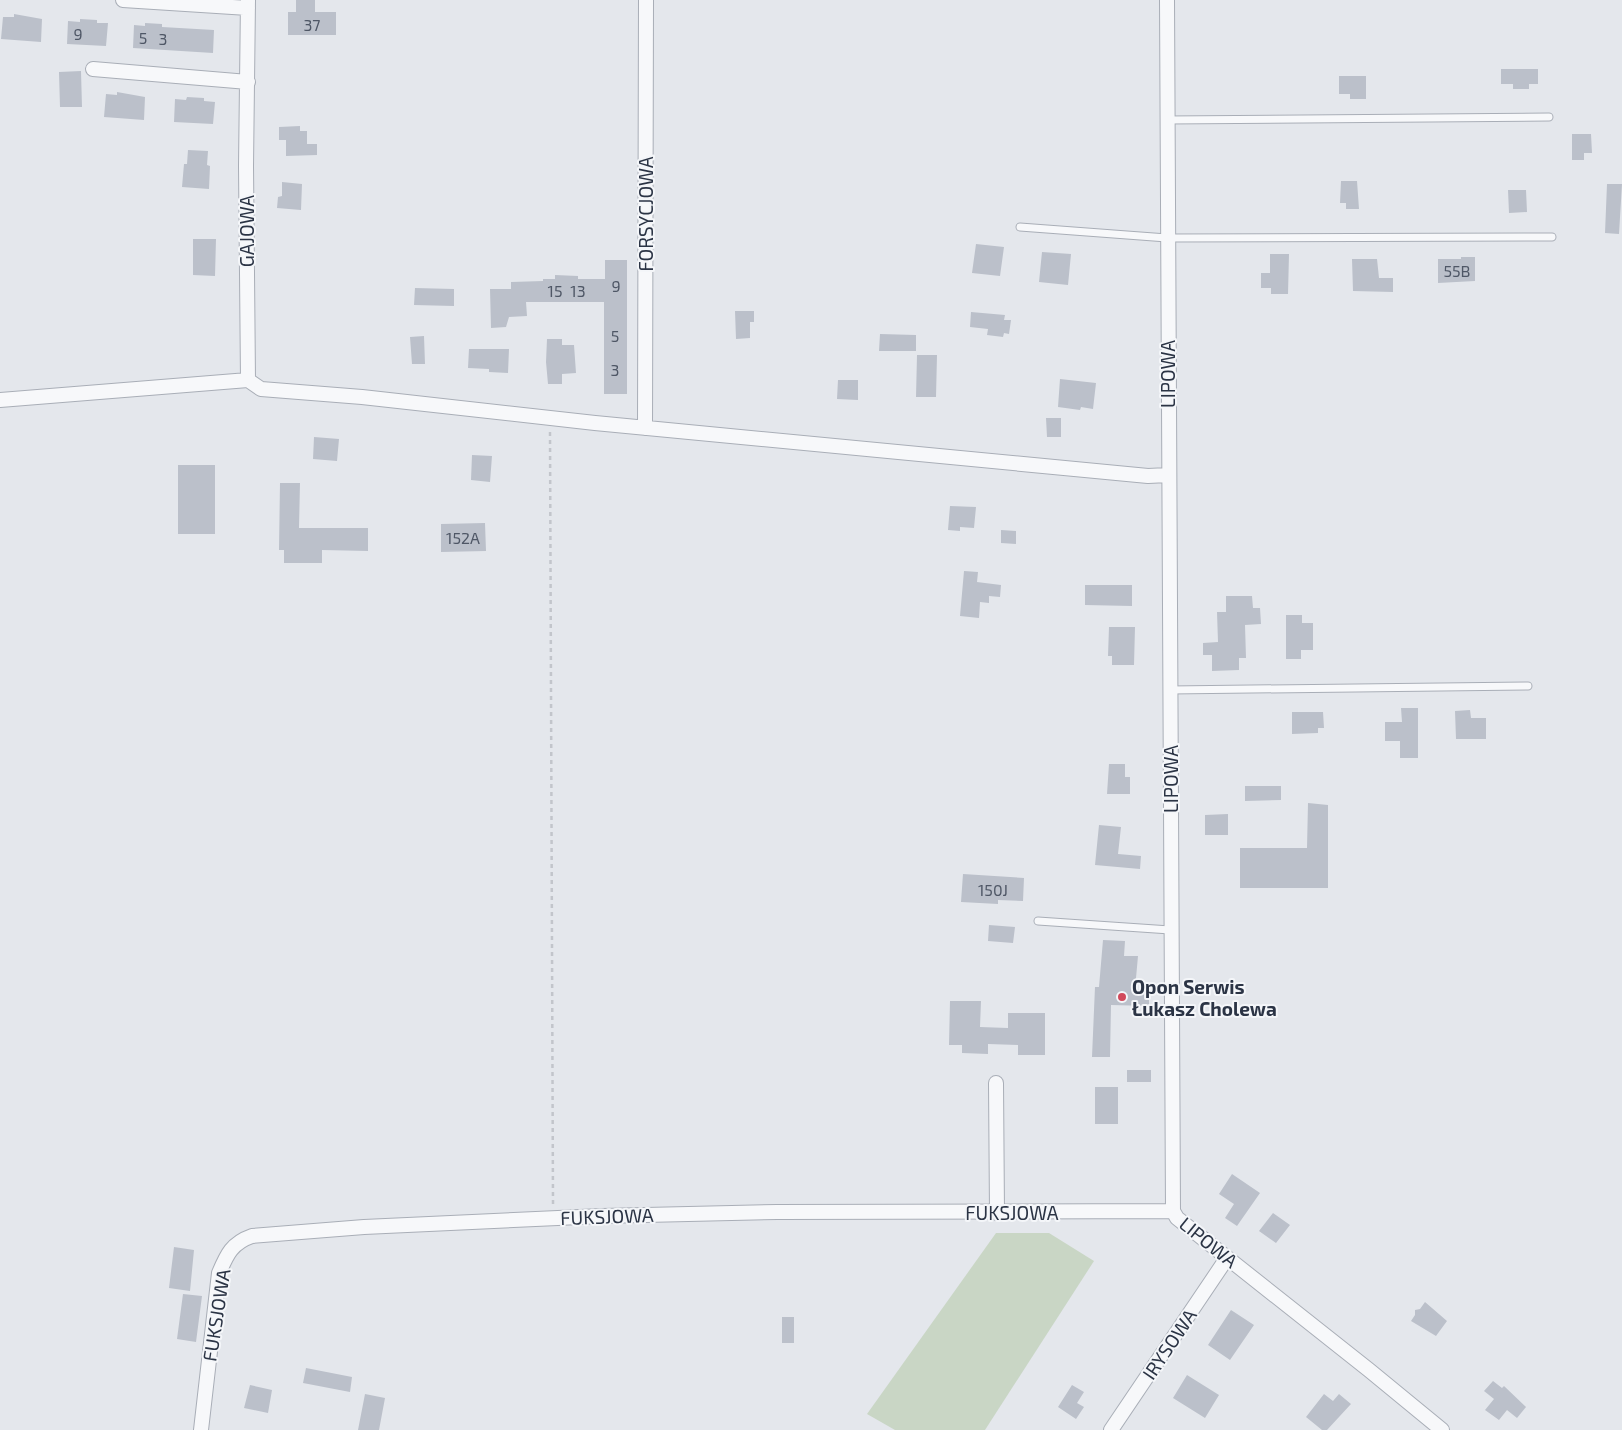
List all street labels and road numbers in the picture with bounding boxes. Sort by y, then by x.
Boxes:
street label: FORSYCJOWA [634,156,657,272]
street label: GAJOWA [235,195,258,267]
street label: LIPOWA [1156,340,1179,408]
street label: LIPOWA [1159,745,1182,813]
street label: FUKSJOWA [965,1201,1059,1224]
street label: FUKSJOWA [560,1203,654,1229]
street label: LIPOWA [1175,1212,1243,1272]
street label: FUKSJOWA [197,1267,235,1363]
street label: IRYSOWA [1137,1304,1201,1384]

